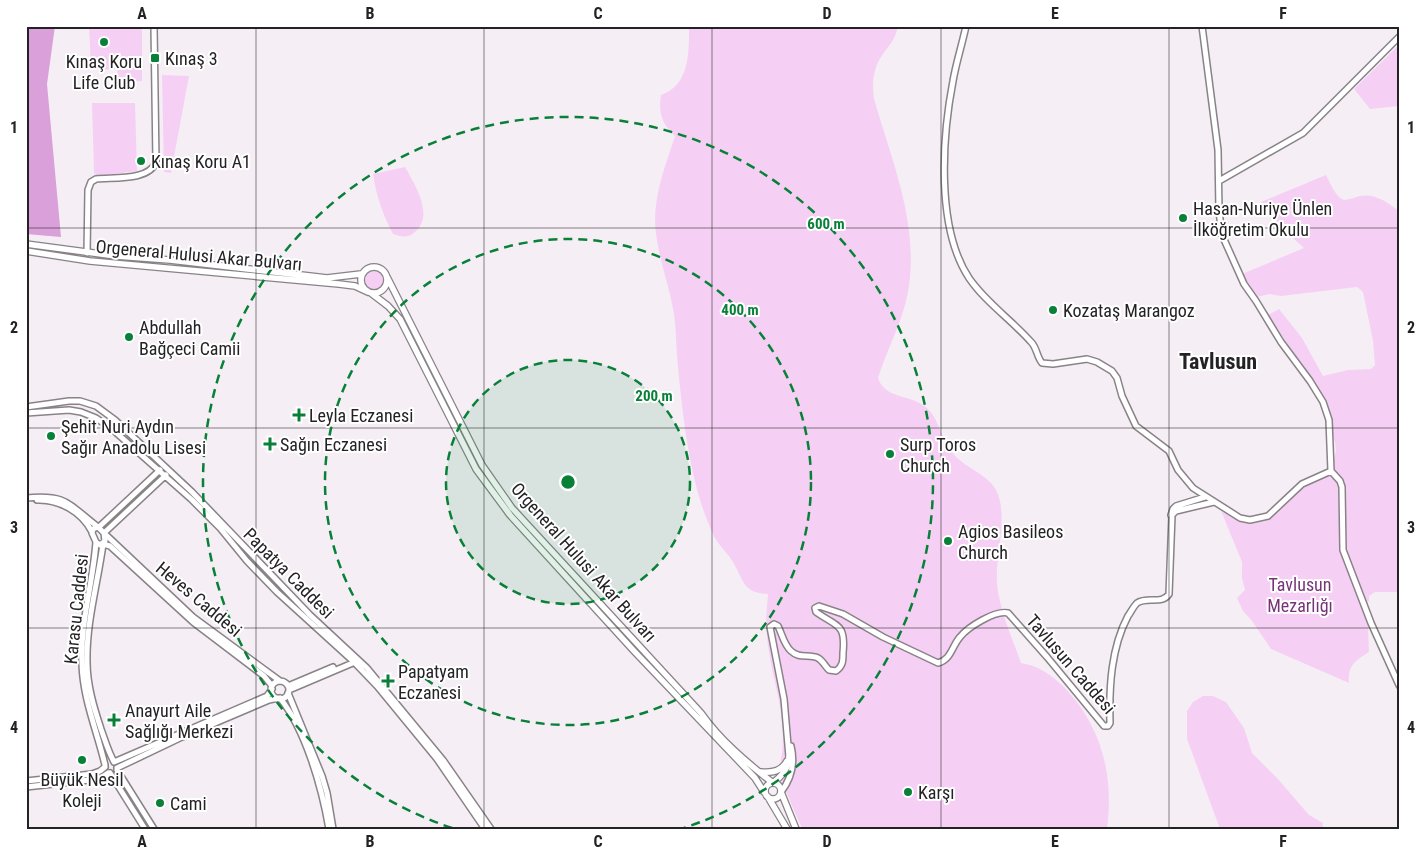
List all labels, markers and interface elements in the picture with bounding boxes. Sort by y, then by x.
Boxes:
text: A [137,4,147,23]
text: B [366,4,375,23]
text: C [593,4,603,23]
text: D [822,4,832,23]
text: E [1051,4,1059,23]
text: F [1279,4,1287,23]
marker: Kınaş Koru Life Club [98,36,110,48]
place label: Kınaş 3 [165,48,218,69]
place label: Kınaş Koru Life Club [66,51,142,93]
marker: Kınaş 3 [149,52,161,64]
text: 1 [10,118,18,137]
text: 1 [1407,118,1415,137]
place label: Kınaş Koru A1 [151,151,251,172]
marker: Kınaş Koru A1 [135,155,147,167]
place label: Hasan-Nuriye Ünlen İlköğretim Okulu [1193,198,1332,240]
marker: Hasan-Nuriye Ünlen İlköğretim Okulu [1177,212,1189,224]
text: 600 m [807,215,845,233]
street label: Orgeneral Hulusi Akar Bulvarı [95,236,303,274]
place label: Kozataş Marangoz [1063,300,1195,321]
text: 400 m [721,301,759,319]
marker: Kozataş Marangoz [1047,304,1059,316]
place label: Abdullah Bağçeci Camii [139,317,240,359]
text: 2 [10,318,18,337]
text: 2 [1407,318,1415,337]
marker: Abdullah Bağçeci Camii [123,331,135,343]
district label: Tavlusun [1179,349,1257,374]
text: 200 m [635,387,673,405]
place label: Leyla Eczanesi [309,405,413,426]
marker: Leyla Eczanesi [293,409,305,421]
place label: Şehit Nuri Aydın Sağır Anadolu Lisesi [61,416,206,458]
marker: Şehit Nuri Aydın Sağır Anadolu Lisesi [45,430,57,442]
place label: Sağın Eczanesi [280,434,387,455]
place label: Surp Toros Church [900,434,976,476]
marker: Sağın Eczanesi [264,438,276,450]
marker: Surp Toros Church [884,448,896,460]
centre of rings [559,473,577,491]
street label: Orgeneral Hulusi Akar Bulvarı [507,478,661,646]
text: 3 [10,518,18,537]
text: 3 [1407,518,1415,537]
place label: Agios Basileos Church [958,521,1063,563]
street label: Papatya Caddesi [240,524,338,622]
marker: Agios Basileos Church [942,535,954,547]
street label: Karasu Caddesi [60,553,92,665]
street label: Heves Caddesi [152,557,246,641]
park label: Tavlusun Mezarlığı [1267,574,1333,616]
street label: Tavlusun Caddesi [1022,610,1120,718]
place label: Papatyam Eczanesi [398,661,469,703]
marker: Papatyam Eczanesi [382,675,394,687]
place label: Anayurt Aile Sağlığı Merkezi [125,700,233,742]
marker: Anayurt Aile Sağlığı Merkezi [107,713,121,727]
text: 4 [10,718,18,737]
text: 4 [1407,718,1415,737]
marker: Büyük Nesil Koleji [76,754,88,766]
place label: Büyük Nesil Koleji [40,769,124,811]
place label: Karşı [918,782,954,803]
marker: Karşı [902,786,914,798]
place label: Cami [170,793,207,814]
marker: Cami [154,797,166,809]
text: A [137,832,147,851]
text: B [366,832,375,851]
text: C [593,832,603,851]
text: D [822,832,832,851]
text: E [1051,832,1059,851]
text: F [1279,832,1287,851]

